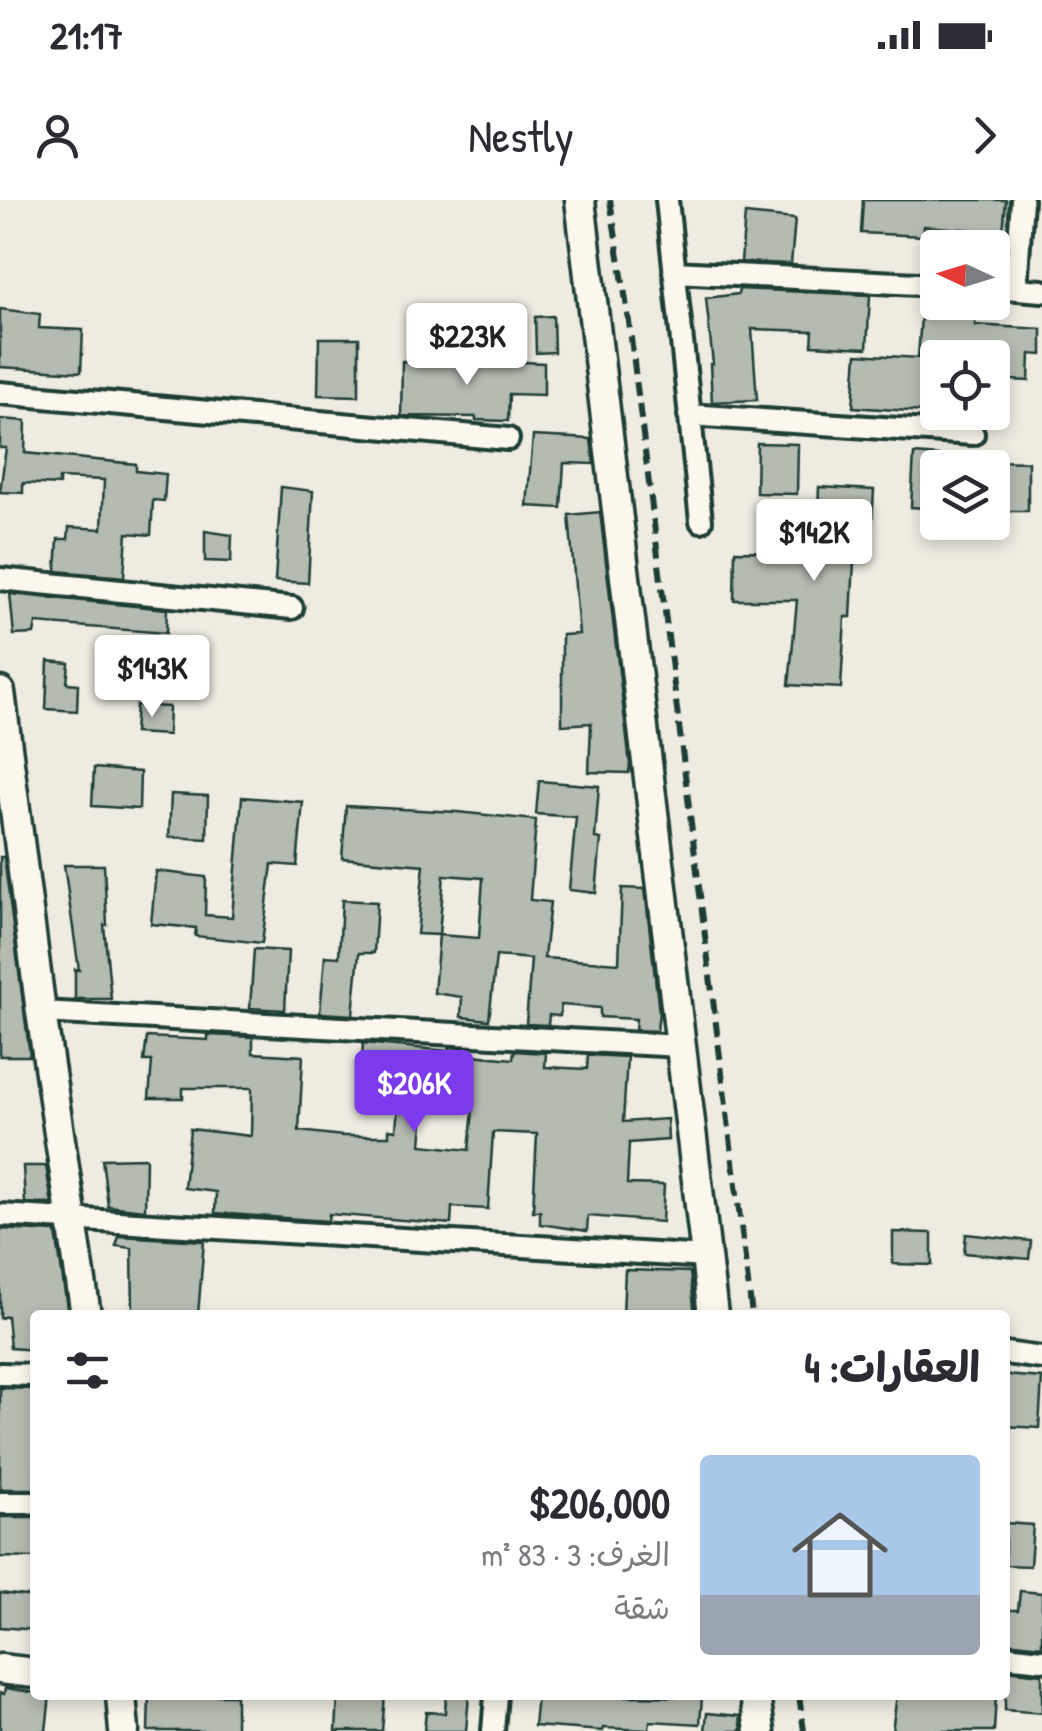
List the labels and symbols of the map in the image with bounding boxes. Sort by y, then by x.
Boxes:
north arrow [920,230,1010,320]
pin: $223K [397,303,537,388]
pin: $142K [744,499,884,584]
pin: $143K [82,635,222,720]
pin: $206K [344,1050,484,1135]

